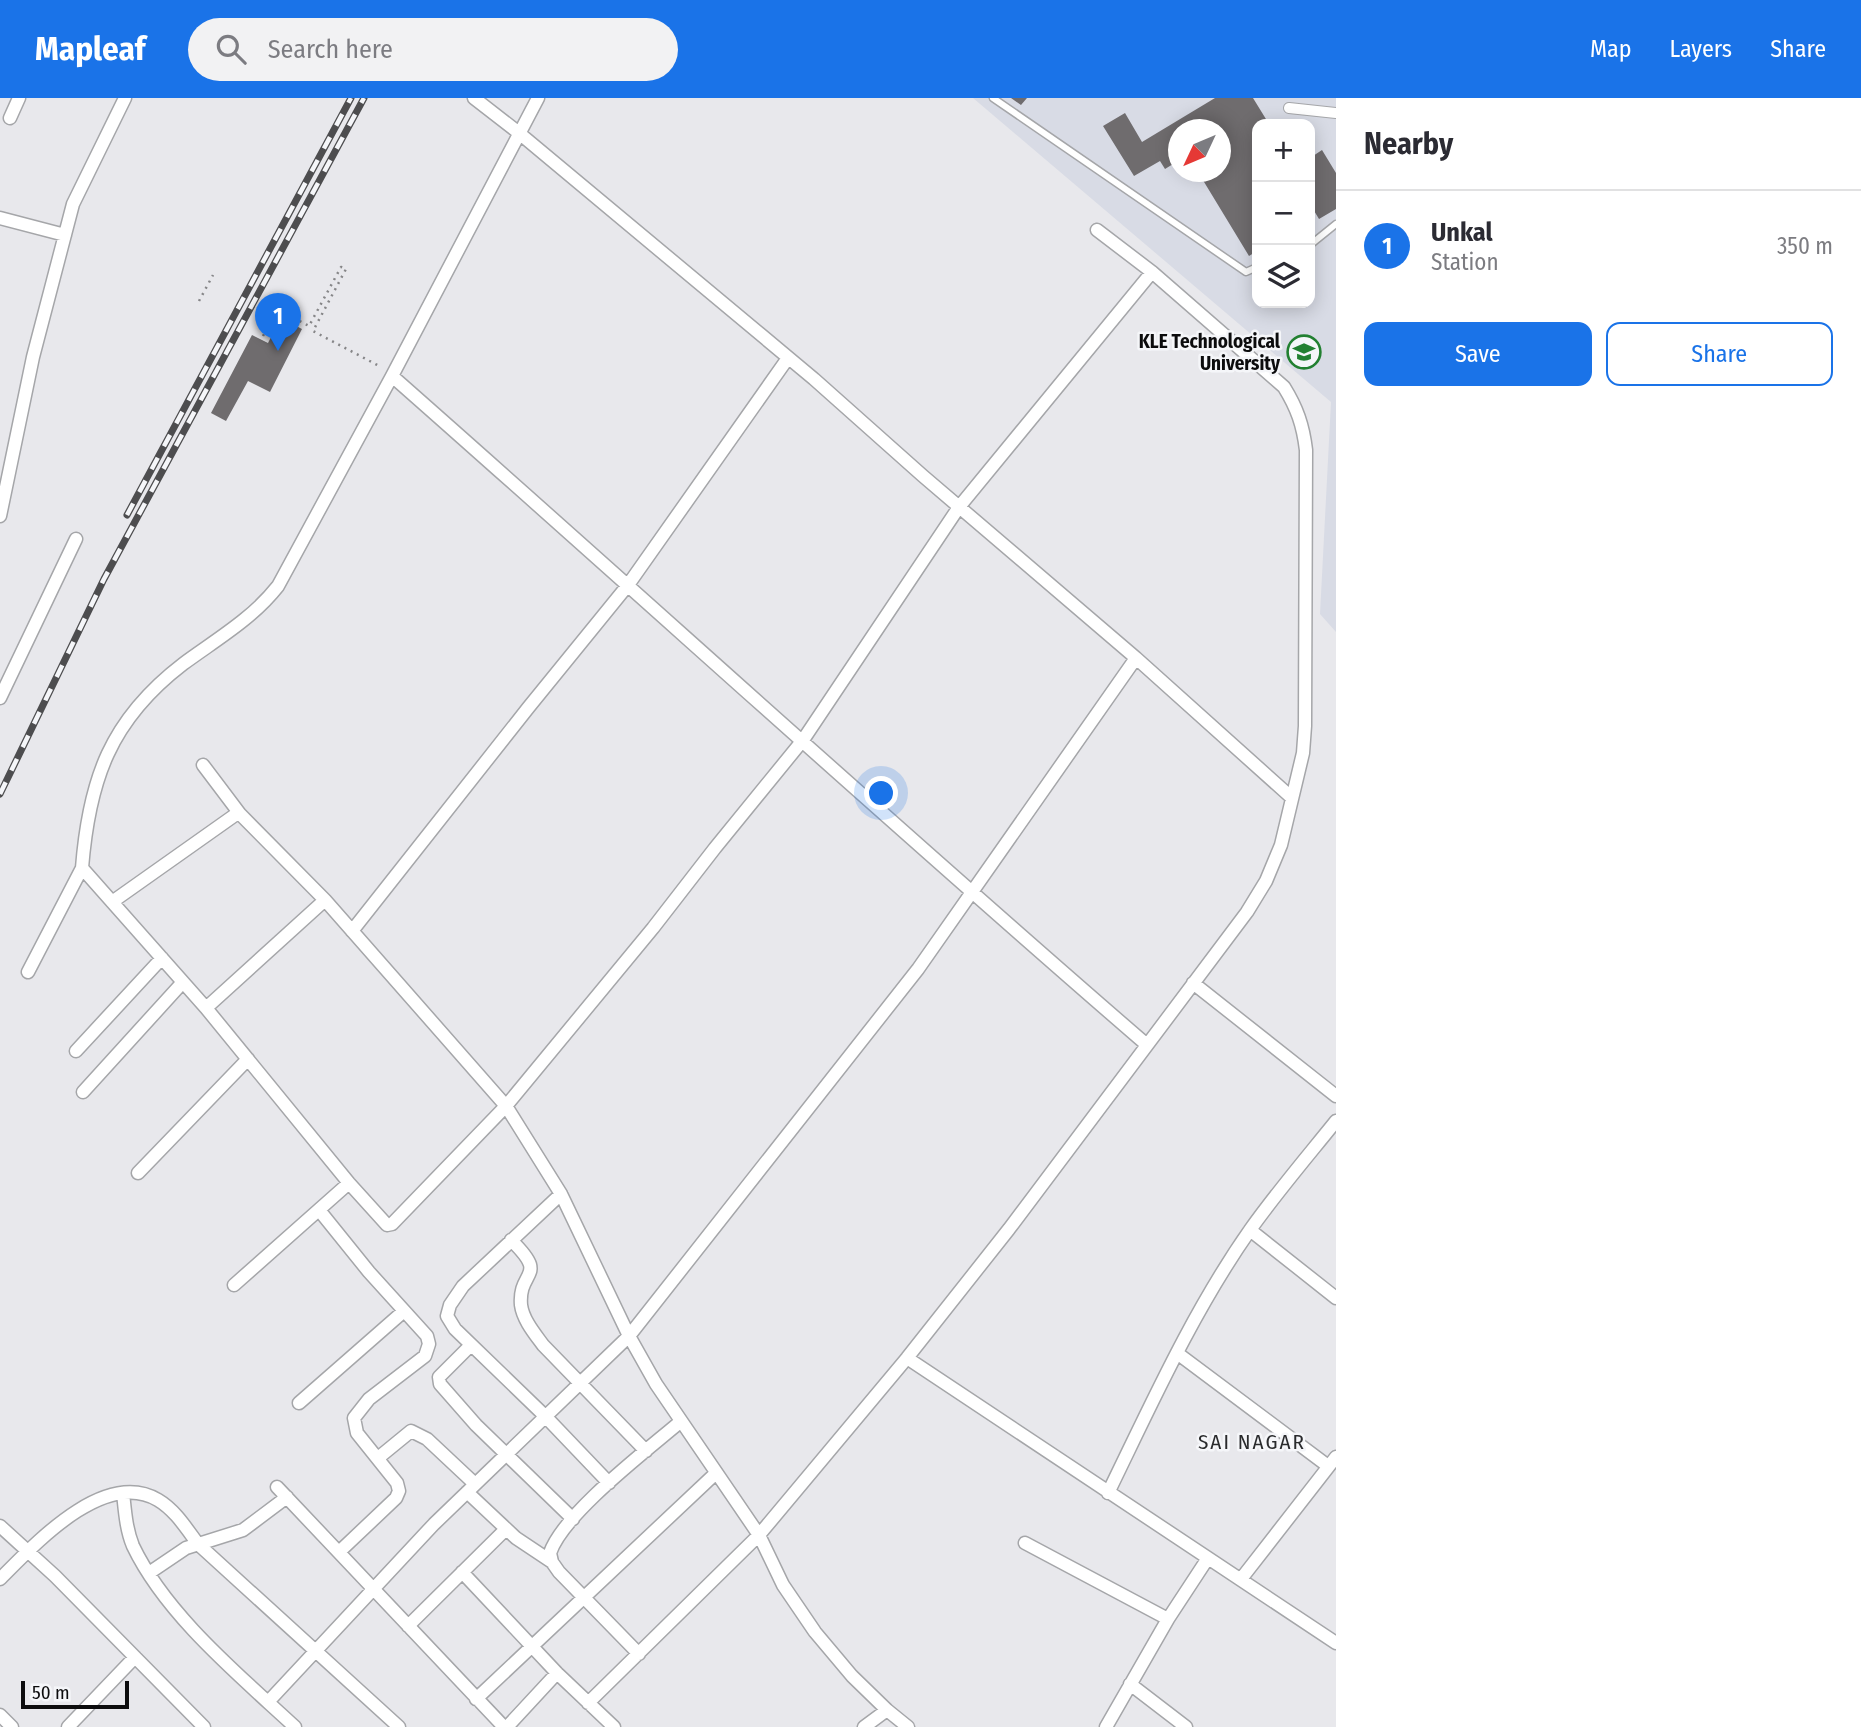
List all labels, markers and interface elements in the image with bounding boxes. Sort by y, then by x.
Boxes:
search box [188,18,678,81]
text: Mapleaf [35,29,146,69]
icon: search [212,30,250,68]
text: Search here [268,34,393,65]
text: Map [1590,35,1632,63]
text: Layers [1670,35,1732,63]
text: Share [1770,35,1826,63]
north arrow [1168,119,1231,182]
map controls [1252,119,1315,308]
button: + [1252,119,1315,182]
text: Nearby [1364,126,1453,162]
button: − [1252,182,1315,245]
text: Unkal [1431,217,1493,248]
text: 1 [1382,232,1392,260]
text: 350 m [1777,232,1833,260]
button: layers [1252,245,1315,308]
text: Station [1431,248,1499,276]
pin: 1 [255,293,301,351]
button: Save [1364,322,1592,386]
button: Share [1606,322,1833,386]
place label: KLE Technological University [1139,330,1281,375]
school or university icon: KLE Technological University [1285,333,1323,371]
your location [864,776,898,810]
district label: SAI NAGAR [1198,1429,1306,1455]
scale bar [21,1678,130,1710]
text: 50 m [32,1681,70,1704]

